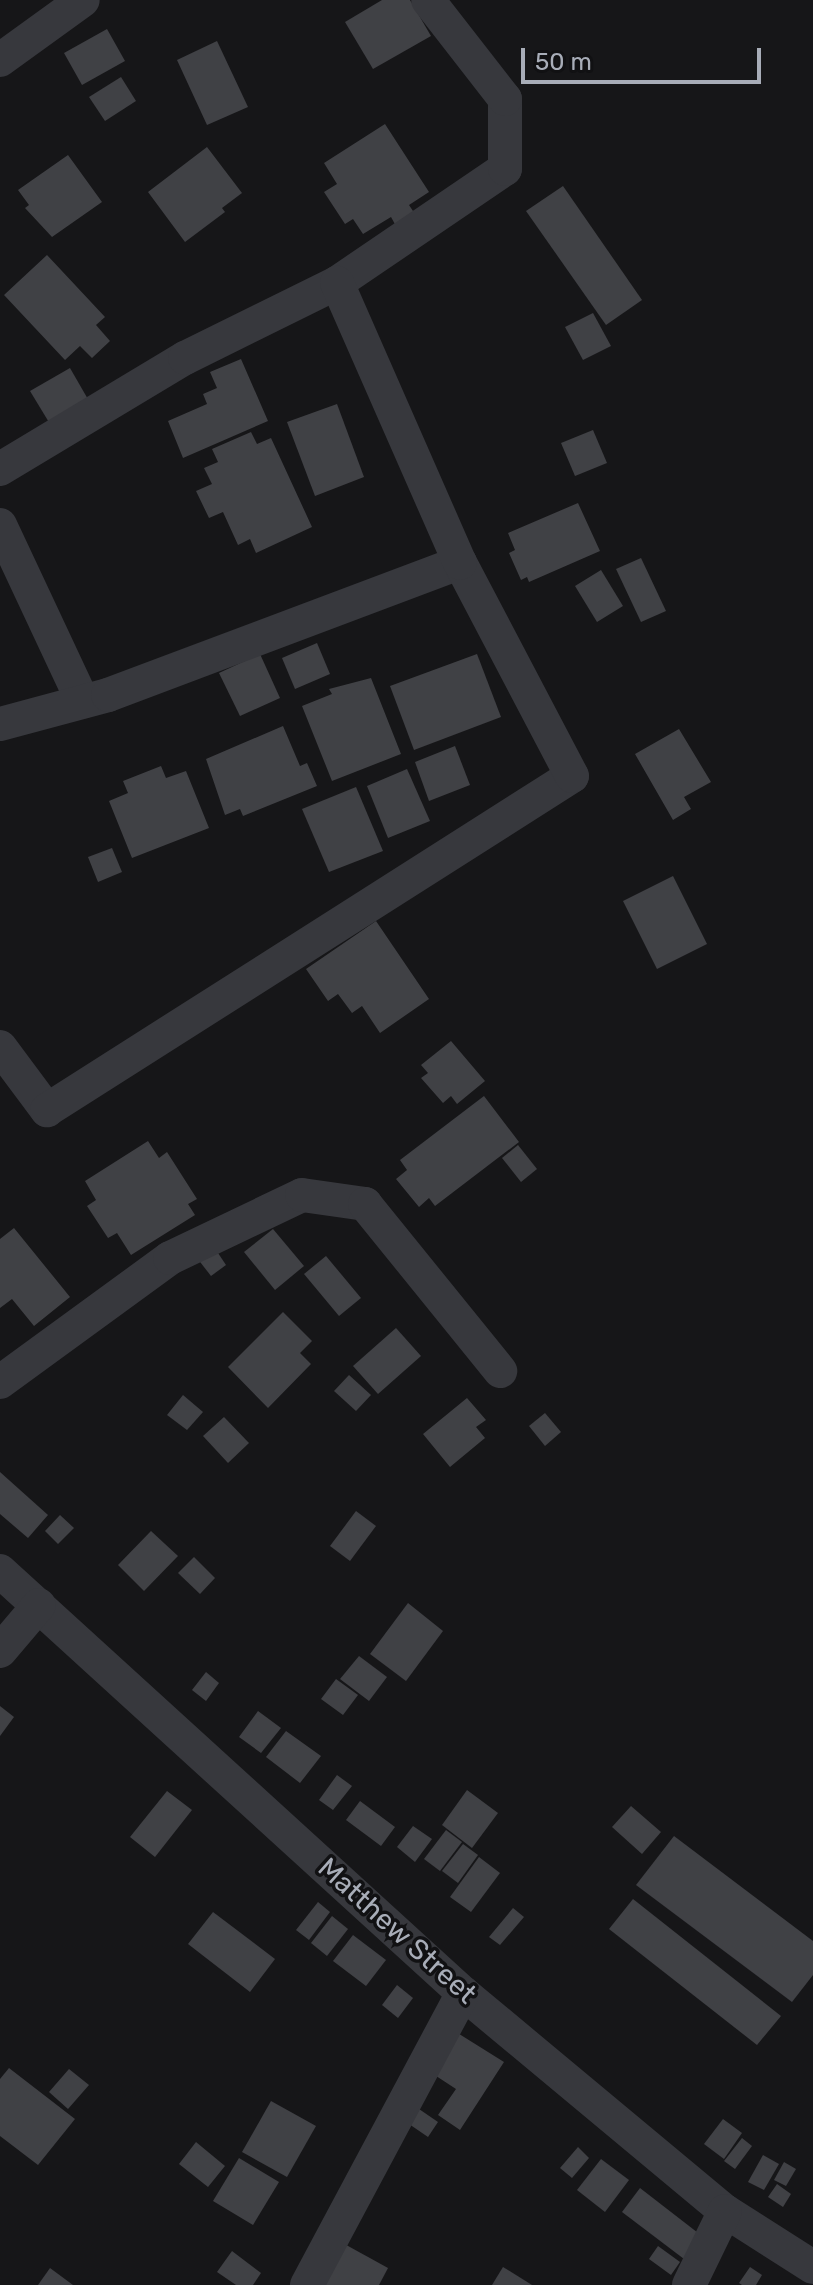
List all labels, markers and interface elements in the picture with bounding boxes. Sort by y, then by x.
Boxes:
scale bar [525,32,765,82]
text: 50 m [535,48,592,76]
street label: Matthew Street [311,1851,483,2011]

